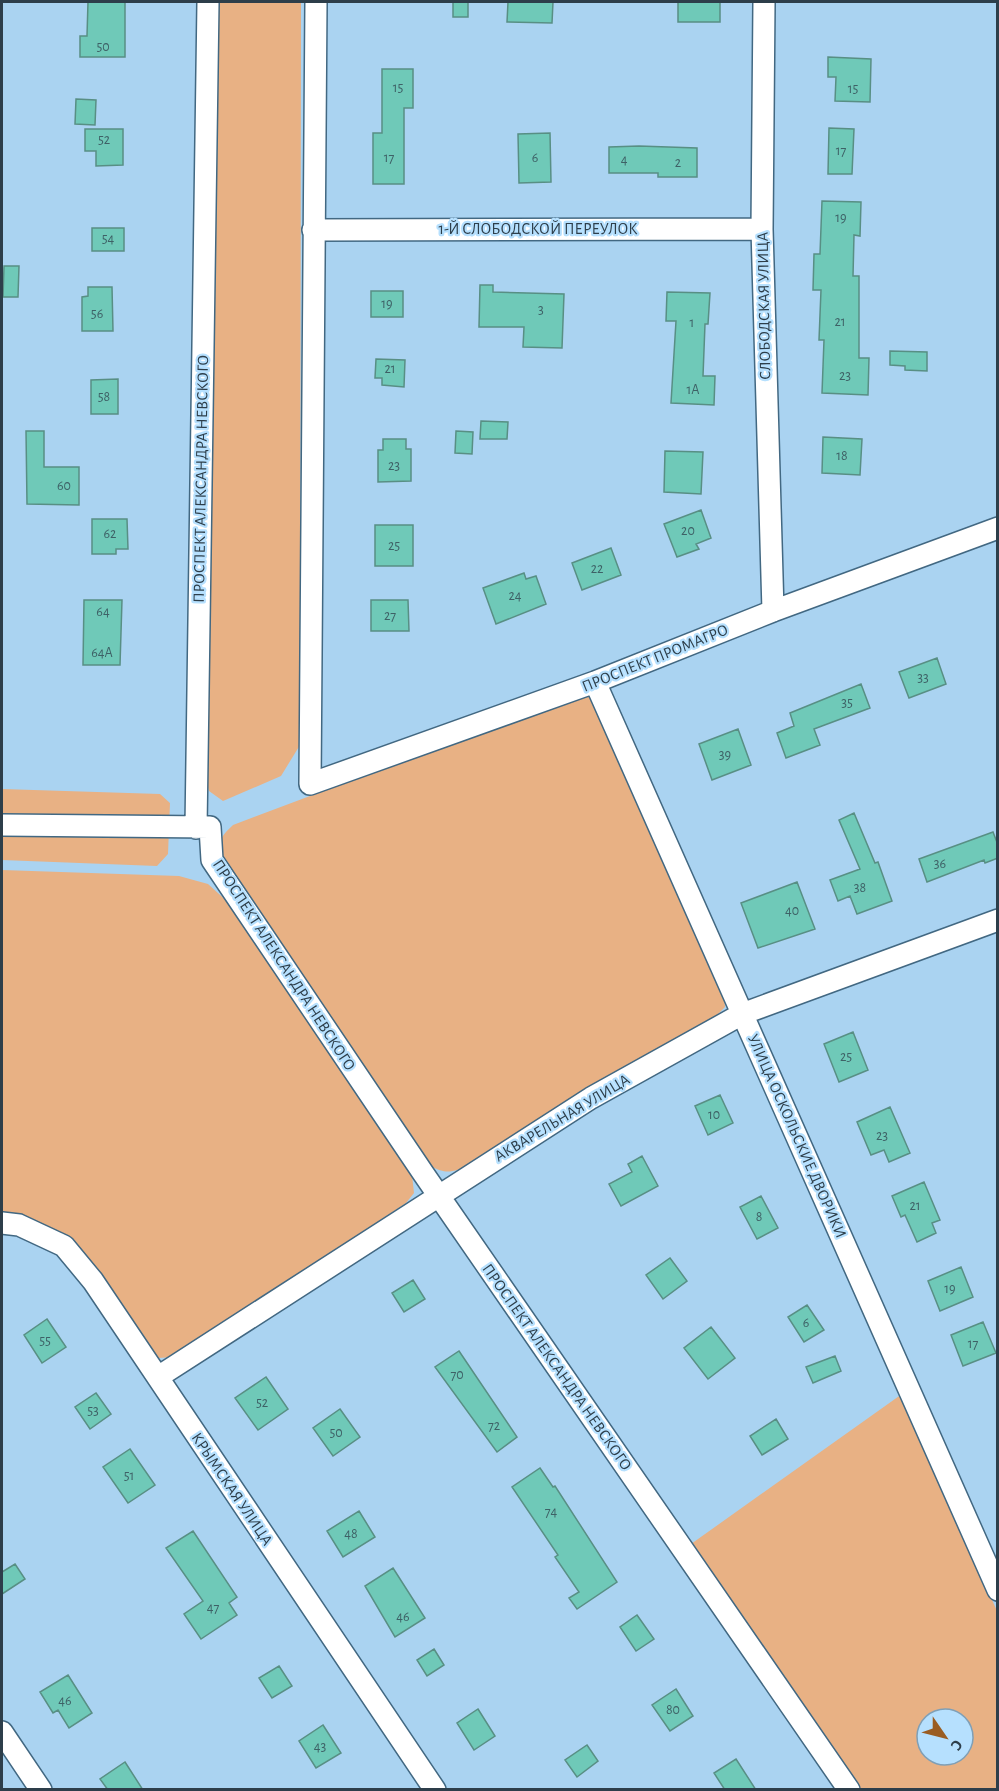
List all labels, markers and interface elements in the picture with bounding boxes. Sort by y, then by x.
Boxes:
house number: 50 [96,40,110,54]
house number: 15 [393,81,403,95]
house number: 15 [848,82,858,96]
house number: 52 [98,133,110,147]
house number: 17 [836,144,846,158]
house number: 17 [384,151,394,165]
house number: 6 [532,151,538,165]
house number: 4 [621,153,628,167]
house number: 2 [675,156,681,170]
house number: 19 [835,211,847,225]
street label: 1-Й СЛОБОДСКОЙ ПЕРЕУЛОК [438,220,638,237]
street label: СЛОБОДСКАЯ УЛИЦА [755,231,773,380]
house number: 54 [102,232,115,246]
house number: 19 [381,297,393,311]
house number: 3 [538,303,544,317]
house number: 56 [91,307,103,321]
house number: 21 [834,315,846,329]
house number: 1 [690,316,694,330]
street label: ПРОСПЕКТ АЛЕКСАНДРА НЕВСКОГО [191,355,211,603]
house number: 21 [384,362,396,376]
house number: 23 [839,369,851,383]
house number: 1А [686,383,700,397]
house number: 58 [98,390,110,404]
house number: 18 [836,449,848,463]
house number: 23 [388,459,400,473]
house number: 60 [57,479,71,493]
house number: 20 [681,524,695,538]
house number: 62 [104,527,116,541]
house number: 25 [388,539,400,553]
house number: 22 [591,562,603,576]
house number: 24 [508,589,522,603]
house number: 64 [96,605,110,619]
house number: 27 [384,609,396,623]
street label: ПРОСПЕКТ ПРОМАГРО [580,621,730,695]
house number: 64А [91,646,113,660]
house number: 33 [917,671,929,685]
house number: 35 [841,696,853,710]
house number: 39 [719,748,731,762]
street label: ПРОСПЕКТ АЛЕКСАНДРА НЕВСКОГО [210,857,358,1073]
house number: 36 [934,857,946,871]
house number: 38 [854,881,866,895]
house number: 40 [785,904,799,918]
street label: УЛИЦА ОСКОЛЬСКИЕ ДВОРИКИ [745,1032,849,1240]
house number: 25 [840,1050,852,1064]
street label: АКВАРЕЛЬНАЯ УЛИЦА [492,1071,633,1165]
house number: 10 [708,1108,720,1122]
house number: 23 [876,1129,888,1143]
house number: 21 [909,1199,921,1213]
house number: 8 [756,1210,762,1224]
street label: ПРОСПЕКТ АЛЕКСАНДРА НЕВСКОГО [479,1261,635,1473]
house number: 19 [944,1282,956,1296]
house number: 6 [803,1316,809,1330]
house number: 55 [39,1334,51,1348]
house number: 17 [968,1337,978,1351]
house number: 70 [450,1368,464,1382]
house number: 52 [256,1396,268,1410]
house number: 53 [87,1404,99,1418]
house number: 72 [488,1419,500,1433]
house number: 50 [329,1426,343,1440]
street label: КРЫМСКАЯ УЛИЦА [188,1430,276,1549]
house number: 51 [124,1469,134,1483]
house number: 74 [545,1505,558,1519]
house number: 48 [344,1527,358,1541]
house number: 47 [207,1601,219,1615]
house number: 46 [396,1610,410,1624]
house number: 46 [58,1694,72,1708]
house number: 80 [666,1703,680,1717]
north arrow [915,1707,975,1767]
text: С [947,1737,966,1753]
house number: 43 [314,1740,326,1754]

